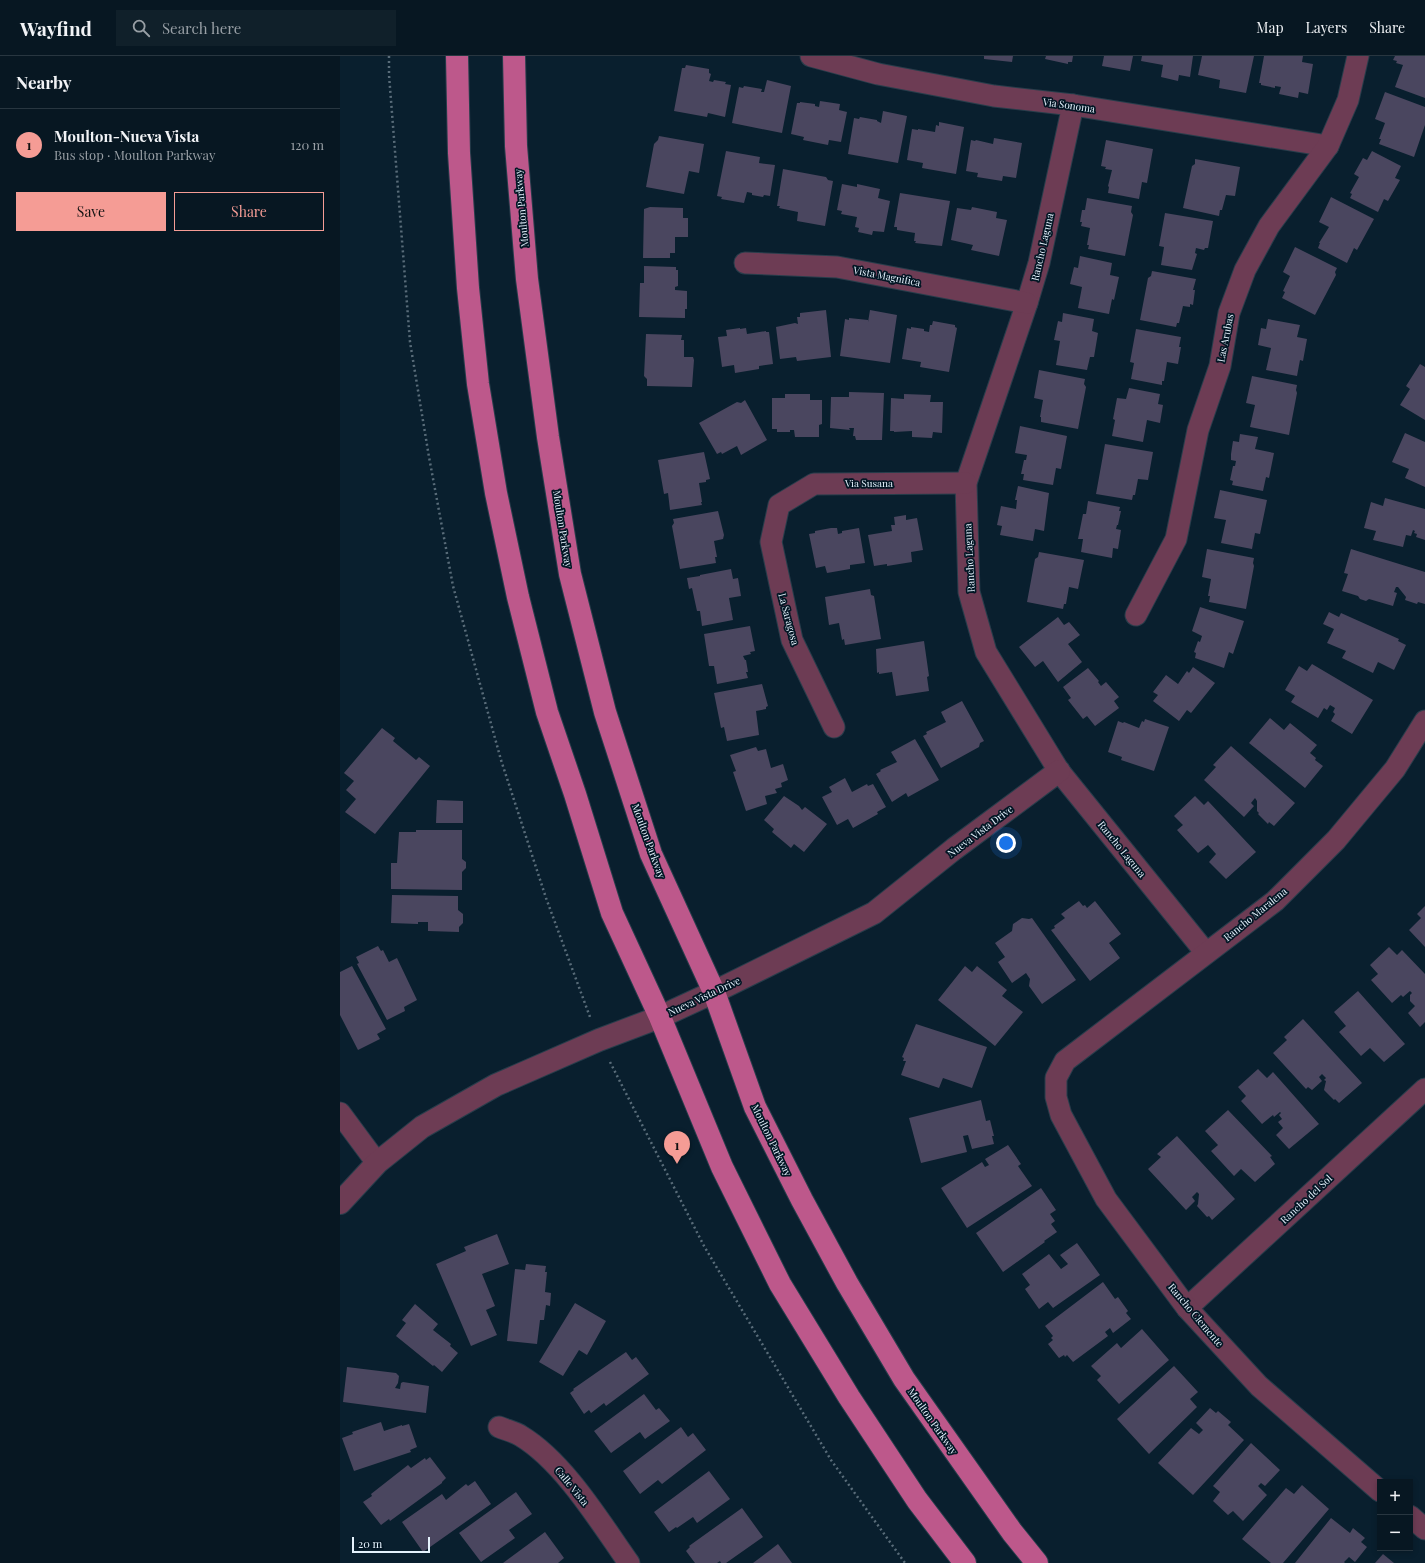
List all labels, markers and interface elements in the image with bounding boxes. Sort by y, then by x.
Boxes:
search box [116,10,396,46]
text: Wayfind [20,15,92,41]
icon: search [130,17,152,39]
text: Search here [162,18,241,38]
text: Map [1256,18,1284,37]
text: Layers [1306,18,1347,37]
text: Share [1369,18,1405,37]
text: Nearby [16,71,71,93]
street label: Via Sonoma [1041,94,1096,116]
text: Moulton-Nueva Vista [54,126,199,146]
text: 1 [27,136,31,153]
text: 120 m [290,136,324,153]
text: Bus stop · Moulton Parkway [54,146,215,163]
street label: Moulton Parkway [511,168,531,248]
button: Save [16,192,166,231]
button: Share [174,192,324,231]
street label: Rancho Laguna [1027,212,1057,282]
street label: Vista Magnifica [851,262,922,289]
street label: Las Arubas [1213,313,1237,363]
street label: Via Susana [844,476,893,490]
street label: Moulton Parkway [550,489,576,569]
street label: Rancho Laguna [960,523,978,593]
street label: La Saragosa [775,592,803,646]
street label: Moulton Parkway [629,802,669,880]
street label: Nueva Vista Drive [944,802,1016,860]
street label: Rancho Laguna [1095,818,1149,880]
your location [996,833,1016,853]
street label: Rancho Maralena [1220,884,1290,944]
street label: Nueva Vista Drive [666,973,742,1019]
street label: Moulton Parkway [749,1102,795,1178]
pin: 1 [664,1131,690,1164]
street label: Rancho del Sol [1277,1171,1335,1227]
street label: Rancho Clemente [1165,1280,1227,1350]
street label: Moulton Parkway [905,1385,961,1457]
street label: Calle Vista [552,1463,592,1509]
map controls [1377,1479,1413,1551]
button: + [1377,1479,1413,1515]
button: − [1377,1515,1413,1551]
scale bar [352,1535,430,1554]
text: 20 m [358,1536,382,1551]

